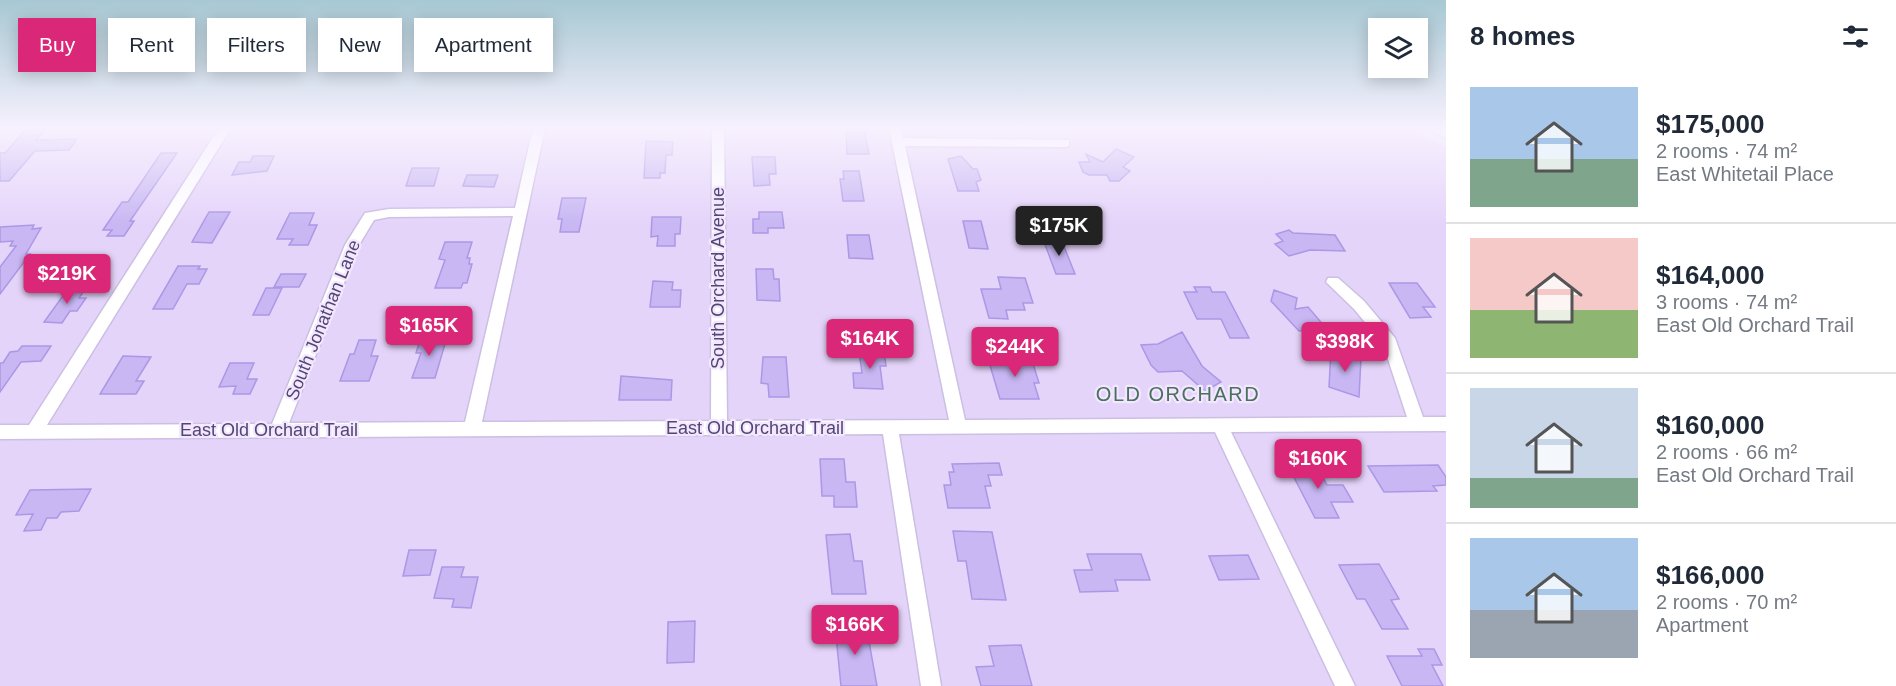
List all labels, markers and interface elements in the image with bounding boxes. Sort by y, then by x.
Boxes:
chip: Buy [18,18,96,72]
chip: Rent [108,18,195,72]
chip: Filters [207,18,306,72]
chip: New [318,18,402,72]
chip: Apartment [414,18,553,72]
map controls [1368,18,1428,78]
button: layers [1368,18,1428,78]
icon: filters [1839,20,1872,53]
text: 8 homes [1470,21,1576,51]
text: $175,000 [1656,109,1764,139]
icon: home [1518,111,1590,183]
text: 2 rooms · 74 m² [1656,140,1797,162]
text: East Whitetail Place [1656,163,1834,185]
street label: South Orchard Avenue [708,187,728,369]
pin: $175K [1017,206,1101,257]
text: $175K [1030,214,1088,236]
street label: South Jonathan Lane [282,237,364,403]
pin: $219K [25,254,109,305]
text: $164,000 [1656,260,1764,290]
text: $219K [38,262,96,284]
icon: home [1518,262,1590,334]
text: 3 rooms · 74 m² [1656,291,1797,313]
pin: $165K [387,306,471,357]
text: $165K [400,314,458,336]
text: East Old Orchard Trail [1656,314,1854,336]
pin: $164K [828,319,912,370]
pin: $398K [1303,322,1387,373]
text: $164K [841,327,899,349]
pin: $244K [973,327,1057,378]
text: $398K [1316,330,1374,352]
text: $244K [986,335,1044,357]
district label: OLD ORCHARD [1096,383,1260,405]
text: $160,000 [1656,410,1764,440]
icon: home [1518,412,1590,484]
street label: East Old Orchard Trail [666,418,844,438]
street label: East Old Orchard Trail [180,420,358,440]
pin: $160K [1276,439,1360,490]
text: 2 rooms · 66 m² [1656,441,1797,463]
text: $160K [1289,447,1347,469]
text: East Old Orchard Trail [1656,464,1854,486]
text: $166,000 [1656,560,1764,590]
icon: home [1518,562,1590,634]
text: 2 rooms · 70 m² [1656,591,1797,613]
pin: $166K [813,605,897,656]
text: $166K [826,613,884,635]
text: Apartment [1656,614,1748,636]

